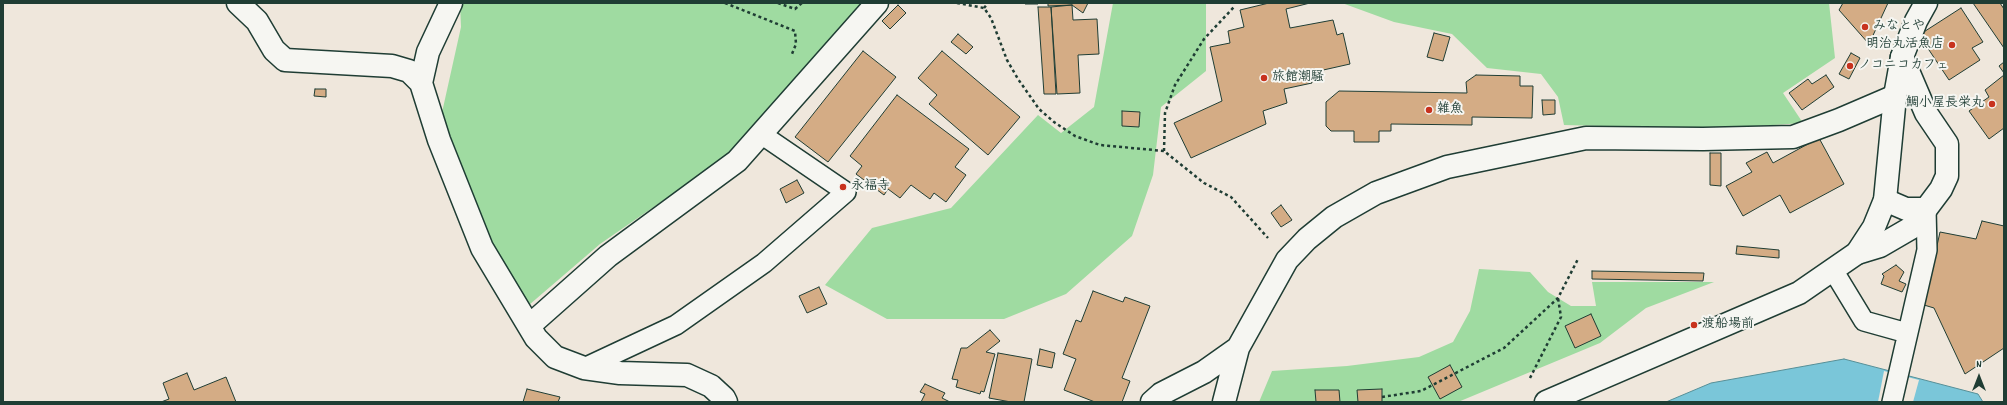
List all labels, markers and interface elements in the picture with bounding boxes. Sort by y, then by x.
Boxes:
place label: みなとや [1873,19,1925,35]
marker: みなとや [1860,22,1870,32]
place label: 明治丸活魚店 [1866,37,1944,53]
marker: 明治丸活魚店 [1947,40,1957,50]
place label: ノコニコカフェ [1858,58,1949,74]
marker: ノコニコカフェ [1845,61,1855,71]
place label: 旅館潮騒 [1272,70,1324,86]
marker: 旅館潮騒 [1259,73,1269,83]
place label: 鯛小屋長栄丸 [1906,96,1984,112]
marker: 鯛小屋長栄丸 [1987,99,1997,109]
place label: 雑魚 [1437,102,1463,118]
marker: 雑魚 [1424,105,1434,115]
place label: 永福寺 [851,179,890,195]
marker: 永福寺 [838,182,848,192]
place label: 渡船場前 [1702,317,1754,333]
marker: 渡船場前 [1689,320,1699,330]
north arrow [1959,357,1999,397]
text: N [1976,357,1982,373]

